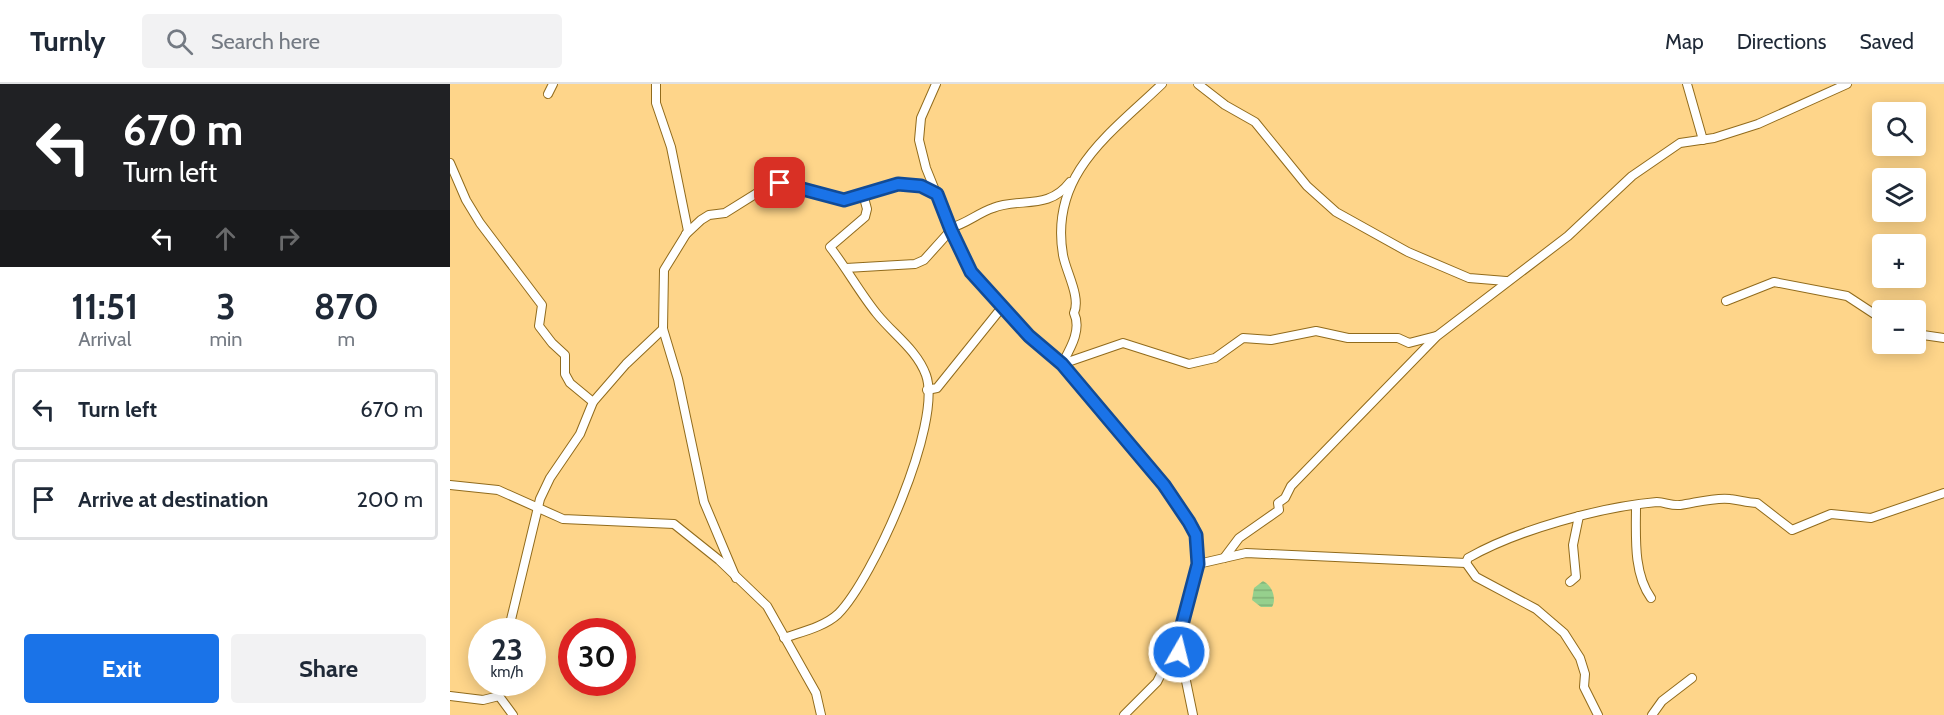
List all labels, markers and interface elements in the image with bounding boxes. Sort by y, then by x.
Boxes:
search box [142,14,562,68]
text: Turnly [30,24,106,58]
icon: search [163,25,196,58]
text: Search here [211,28,320,55]
text: Map [1665,29,1704,54]
text: Directions [1737,29,1826,54]
text: Saved [1859,29,1914,54]
map controls [1872,102,1926,354]
button: search [1872,102,1926,156]
text: 670 m [123,104,243,156]
icon: left [24,108,102,186]
text: Turn left [123,156,217,189]
pin [754,157,805,208]
icon: arrive [763,166,796,199]
button: layers [1872,168,1926,222]
icon: left [146,222,179,255]
icon: ahead [209,222,242,255]
icon: right [272,222,305,255]
button: + [1872,234,1926,288]
text: 11:51 [71,284,138,328]
text: 3 [216,284,236,328]
text: 870 [314,284,379,328]
button: − [1872,300,1926,354]
text: Arrival [78,327,131,351]
text: min [210,327,242,351]
text: m [337,327,355,351]
icon: left [27,393,60,426]
text: Turn left [78,396,157,423]
text: 670 m [360,396,423,423]
icon: arrive [27,483,60,516]
text: Arrive at destination [78,486,268,513]
text: 200 m [357,486,423,513]
speed limit sign: 30 [558,618,636,696]
position arrow [1147,620,1211,684]
text: 23 [491,631,523,668]
button: Exit [24,634,219,703]
button: Share [231,634,426,703]
text: km/h [491,663,523,681]

